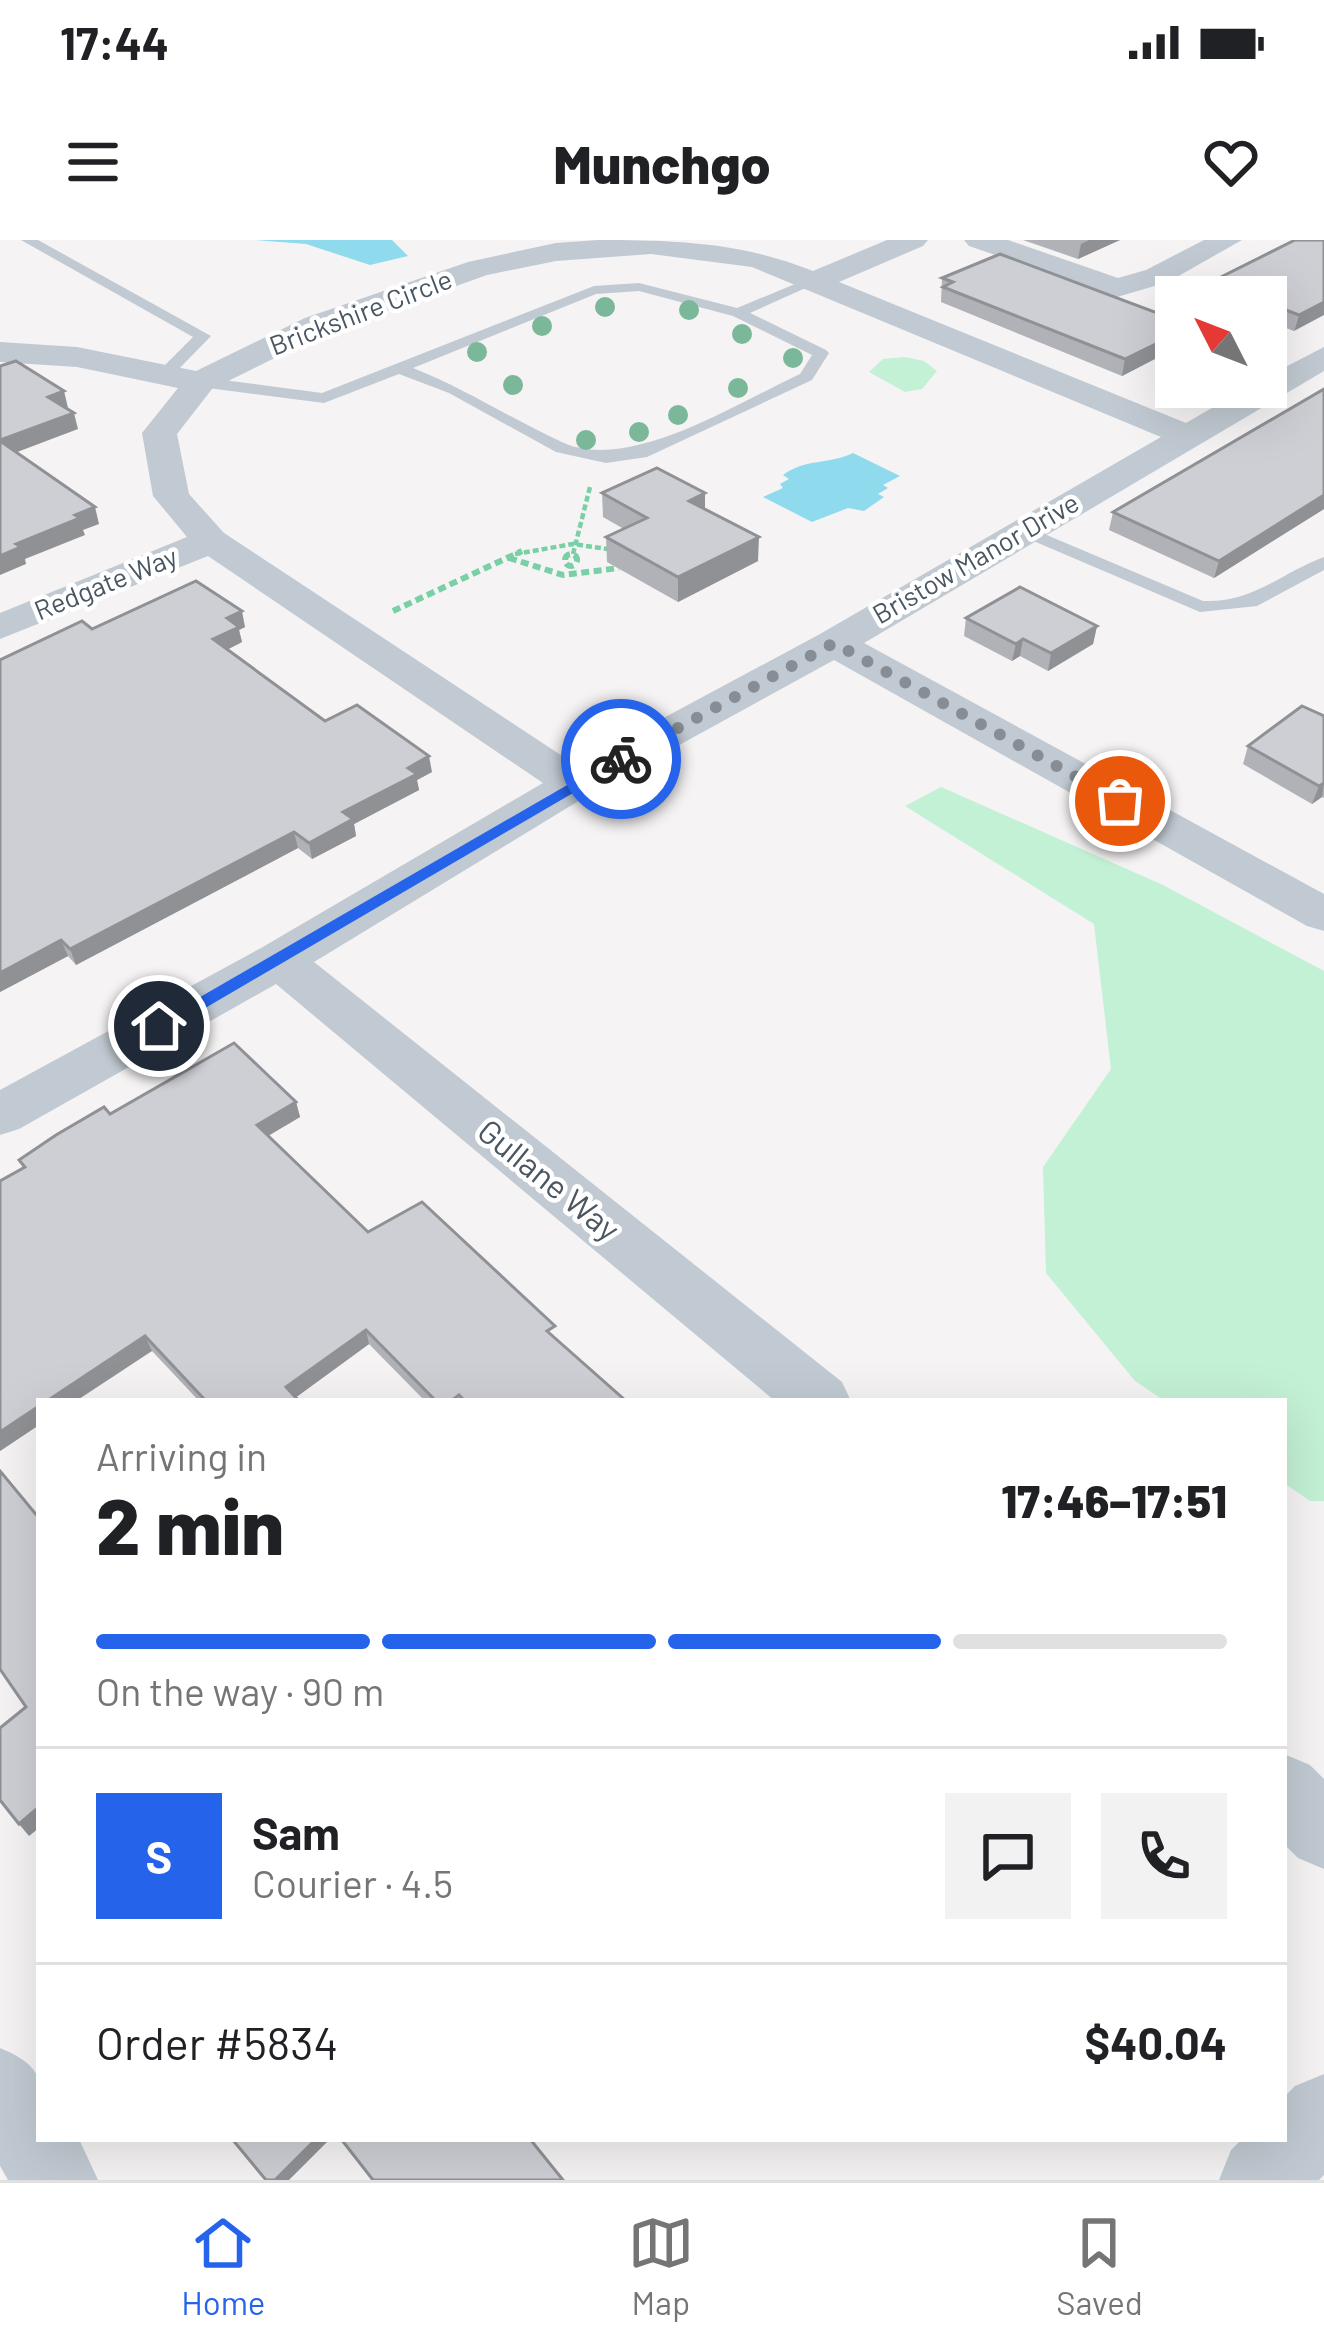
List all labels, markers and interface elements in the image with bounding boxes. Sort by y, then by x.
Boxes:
text: 17:44 [60,15,169,69]
icon: menu [60,129,126,195]
icon: heart [1198,129,1264,195]
text: Munchgo [553,130,771,195]
street label: Brickshire Circle [265,262,456,361]
north arrow [1155,276,1287,408]
map controls [1155,276,1287,408]
street label: Bristow Manor Drive [866,485,1084,629]
street label: Redgate Way [29,539,181,625]
courier [561,699,681,819]
icon: bike [588,726,654,792]
pin [1069,750,1171,852]
icon: bag [1087,768,1153,834]
pin [108,975,210,1077]
icon: home [126,993,192,1059]
street label: Gullane Way [471,1110,629,1249]
text: Arriving in [96,1432,267,1479]
text: 17:46–17:51 [1001,1473,1227,1527]
text: 2 min [96,1477,284,1571]
text: On the way · 90 m [96,1667,384,1714]
button: chat [945,1793,1071,1919]
button: phone [1101,1793,1227,1919]
text: Sam [252,1805,340,1859]
text: S [146,1829,172,1883]
text: Courier · 4.5 [252,1859,453,1906]
text: Order #5834 [96,2015,338,2069]
text: $40.04 [1085,2015,1227,2069]
tab: Home [181,2210,265,2322]
tab: Map [628,2210,694,2322]
tab: Saved [1056,2210,1143,2322]

